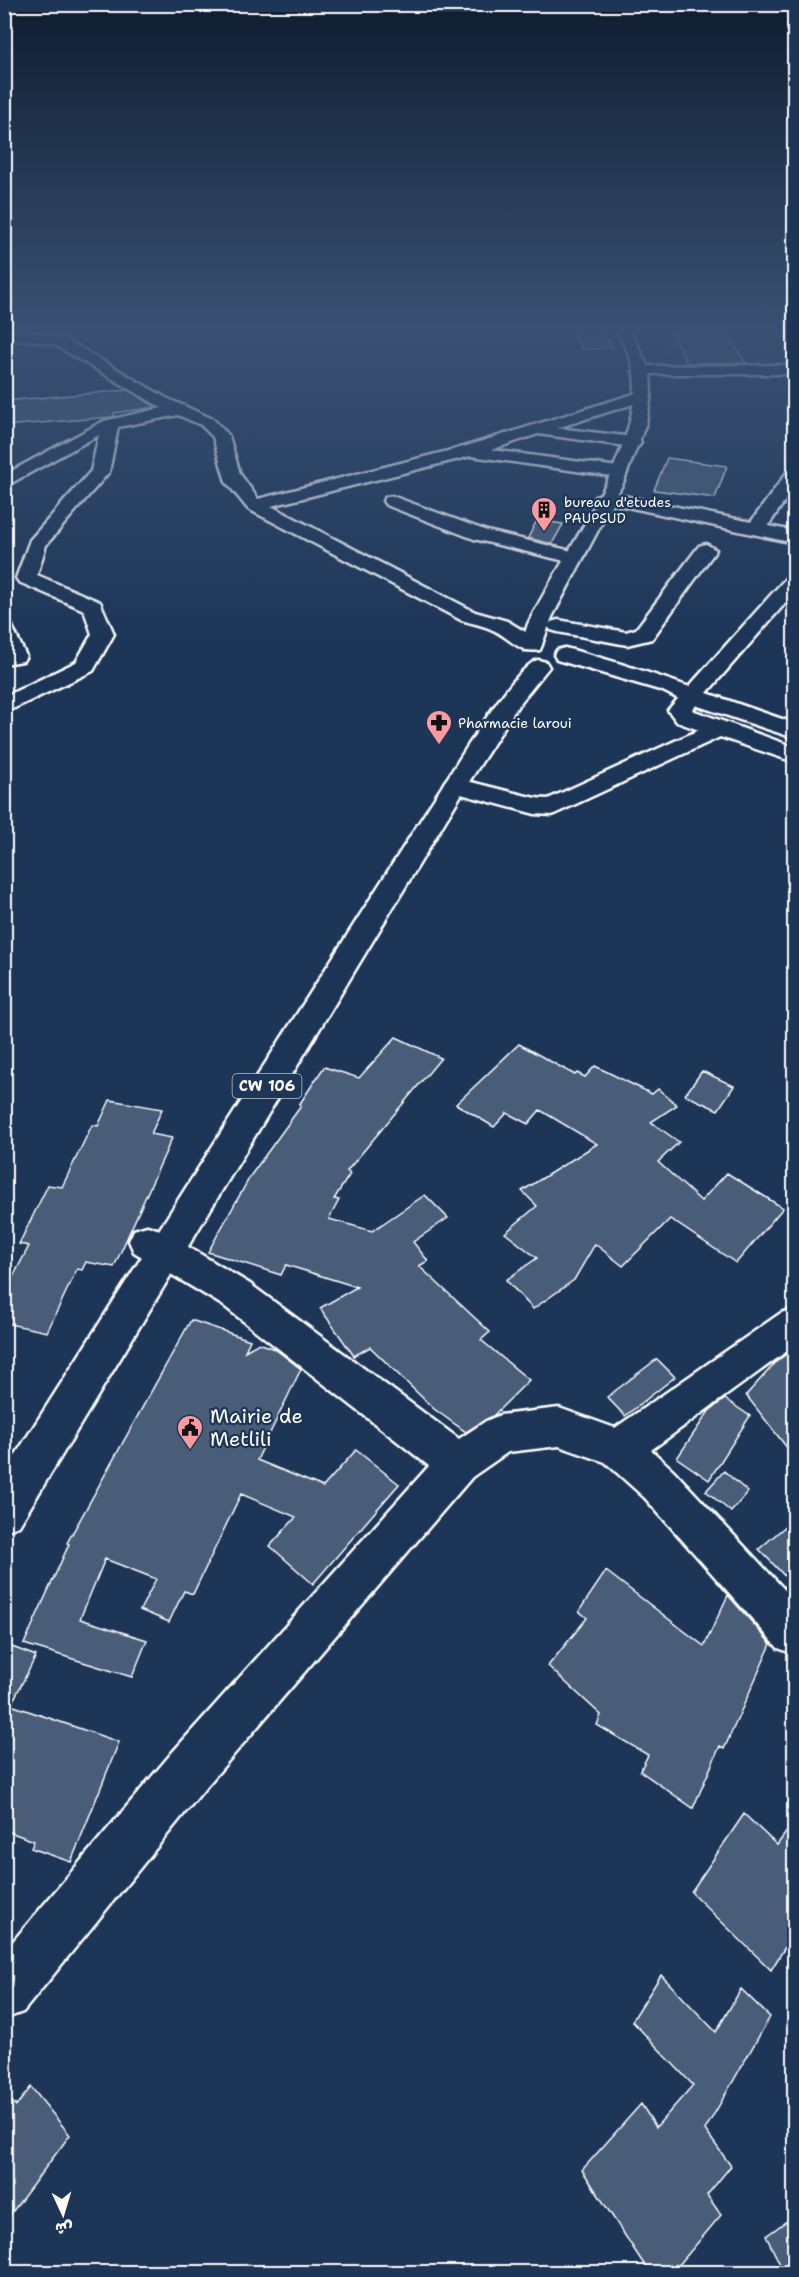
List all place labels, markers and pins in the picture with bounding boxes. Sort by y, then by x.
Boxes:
place label: bureau d'etudes PAUPSUD [564,493,671,527]
building icon: bureau d'etudes PAUPSUD [529,495,559,533]
pharmacy icon: Pharmacie laroui [424,708,454,746]
place label: Pharmacie laroui [458,714,572,732]
place label: Mairie de Metlili [210,1403,303,1452]
public building icon: Mairie de Metlili [175,1413,205,1451]

